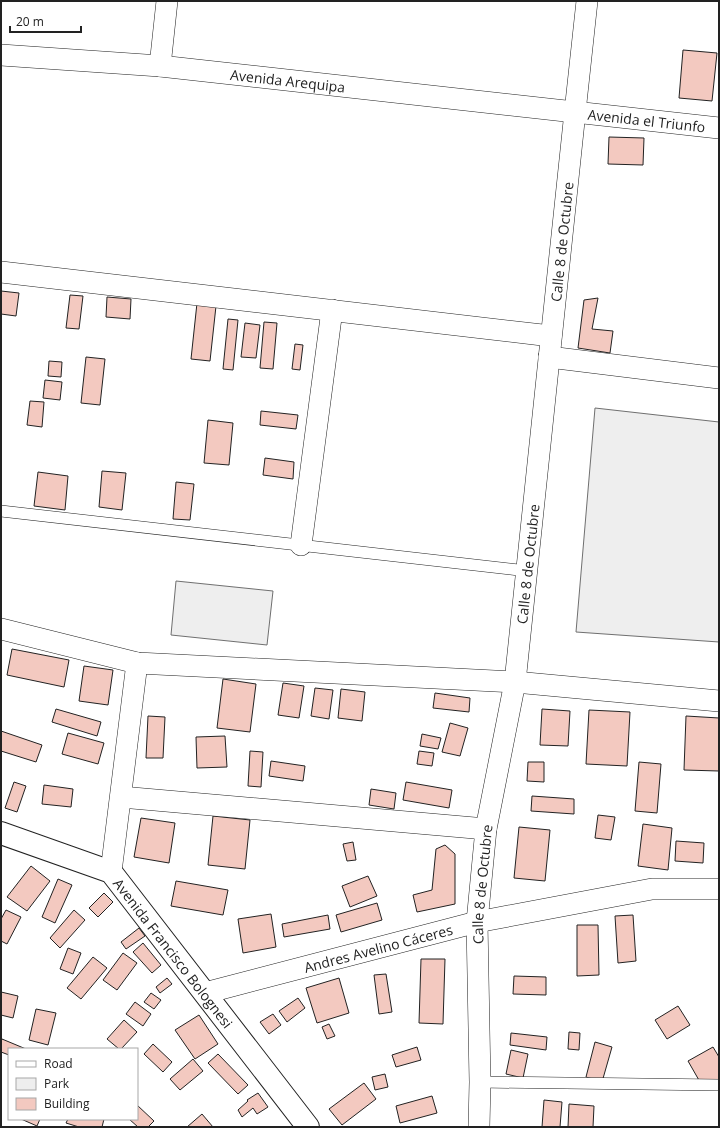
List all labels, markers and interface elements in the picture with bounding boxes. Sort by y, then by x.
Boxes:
scale bar [10,8,81,34]
text: 20 m [16,13,44,30]
street label: Avenida Arequipa [229,64,346,96]
street label: Avenida el Triunfo [587,104,706,136]
street label: Calle 8 de Octubre [546,181,577,303]
street label: Calle 8 de Octubre [512,503,543,625]
street label: Calle 8 de Octubre [467,822,496,944]
street label: Avenida Francisco Bolognesi [110,874,238,1032]
street label: Andres Avelino Cáceres [302,919,455,976]
legend [8,1048,138,1120]
text: Road [44,1055,73,1072]
text: Park [44,1075,70,1092]
text: Building [44,1095,90,1112]

